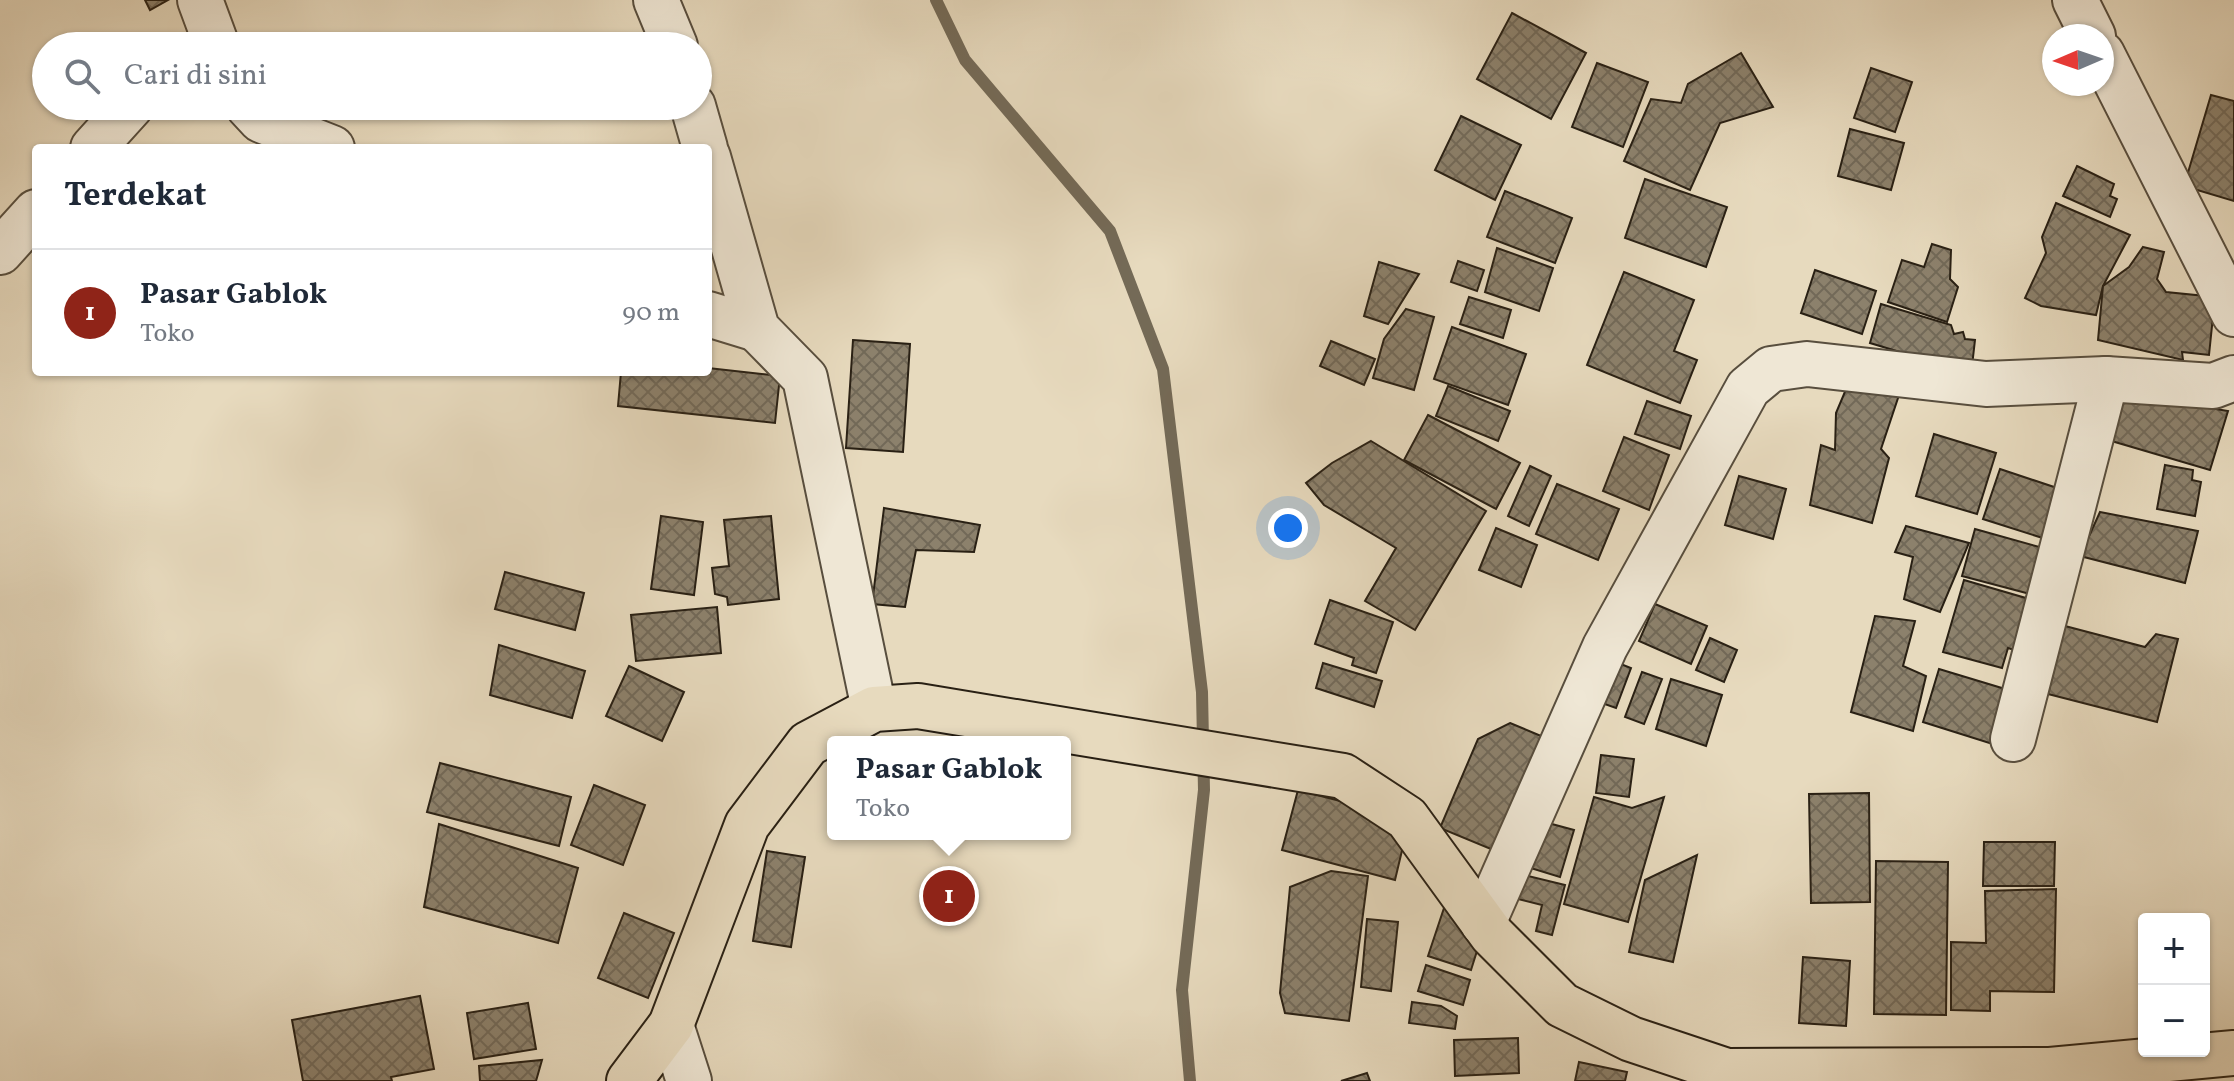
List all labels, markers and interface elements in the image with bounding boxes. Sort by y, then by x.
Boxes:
north arrow [2042,24,2114,96]
search box [32,32,712,120]
icon: search [60,54,104,98]
text: Cari di sini [124,55,267,97]
text: Terdekat [64,173,207,220]
text: Pasar Gablok [140,274,327,316]
text: 1 [85,295,95,331]
text: 90 m [622,295,680,331]
text: Toko [140,316,195,352]
your location [1268,508,1308,548]
popup [827,736,1071,840]
text: Pasar Gablok [855,749,1043,791]
text: Toko [855,791,910,827]
pin: 1 [923,866,975,926]
map controls [2138,913,2210,1057]
button: + [2138,913,2210,985]
button: − [2138,985,2210,1057]

